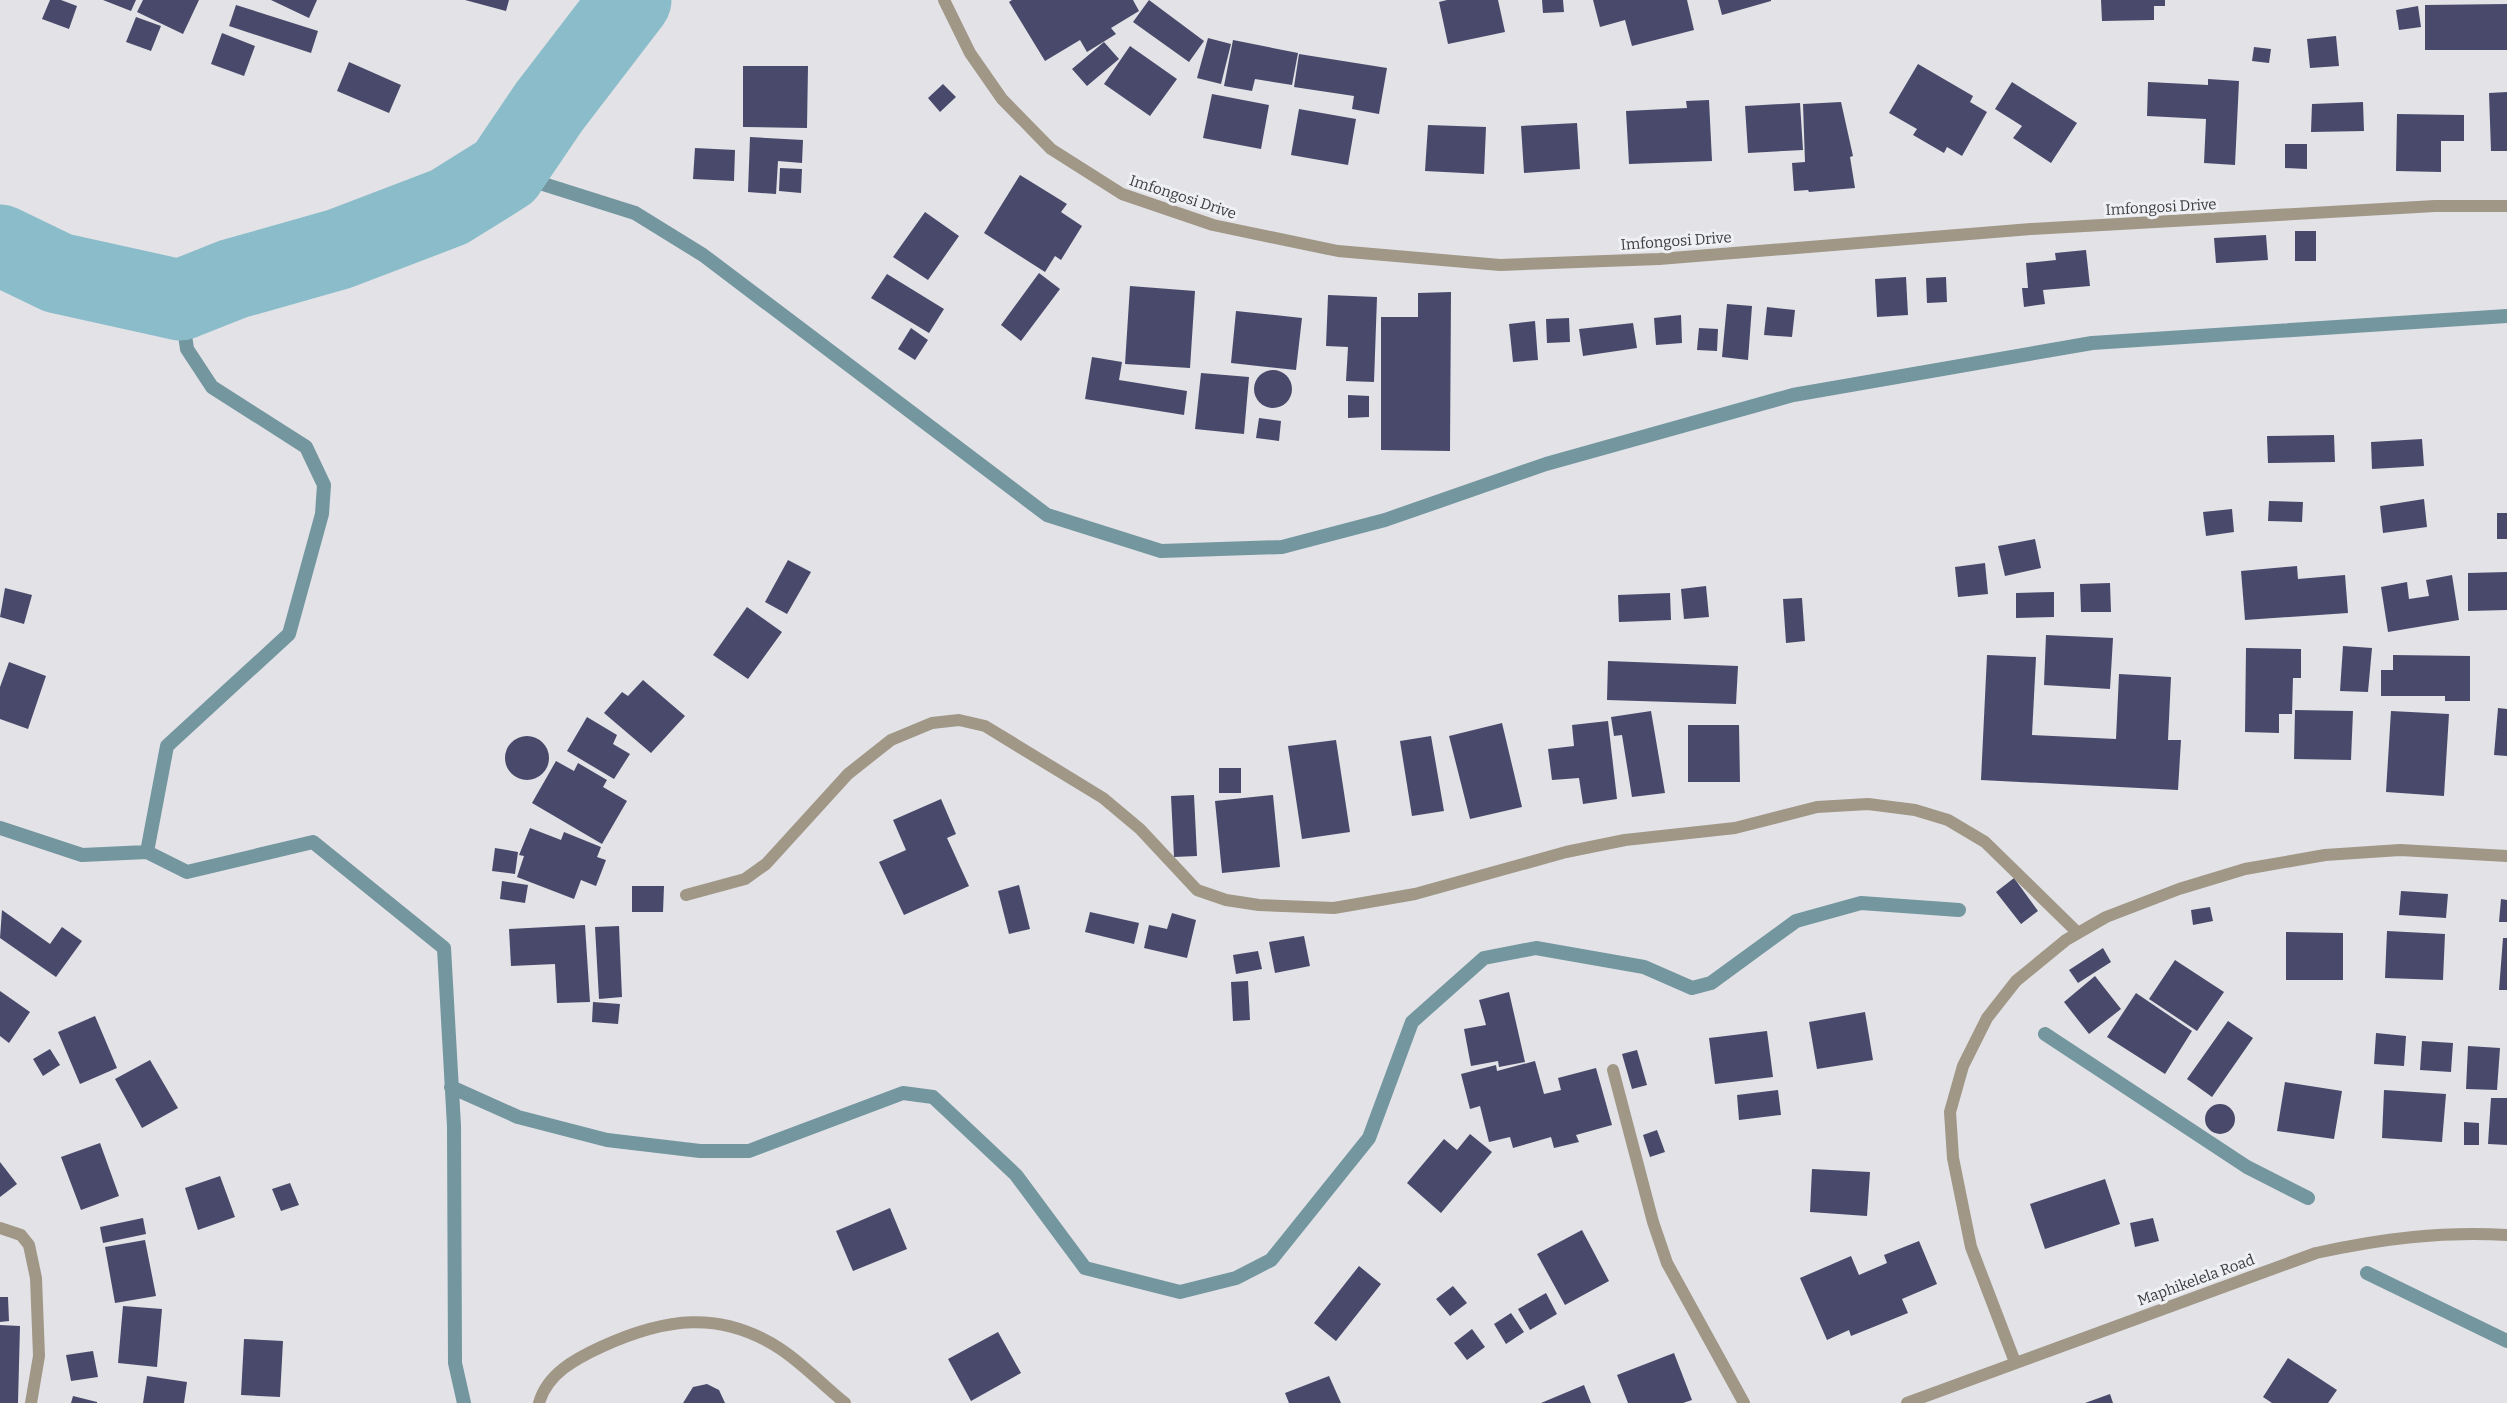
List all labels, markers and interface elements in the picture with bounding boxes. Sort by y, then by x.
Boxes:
street label: Imfongosi Drive [1127,171,1239,223]
street label: Imfongosi Drive [2105,195,2217,219]
street label: Imfongosi Drive [1620,228,1732,254]
street label: Maphikelela Road [2135,1250,2257,1310]

